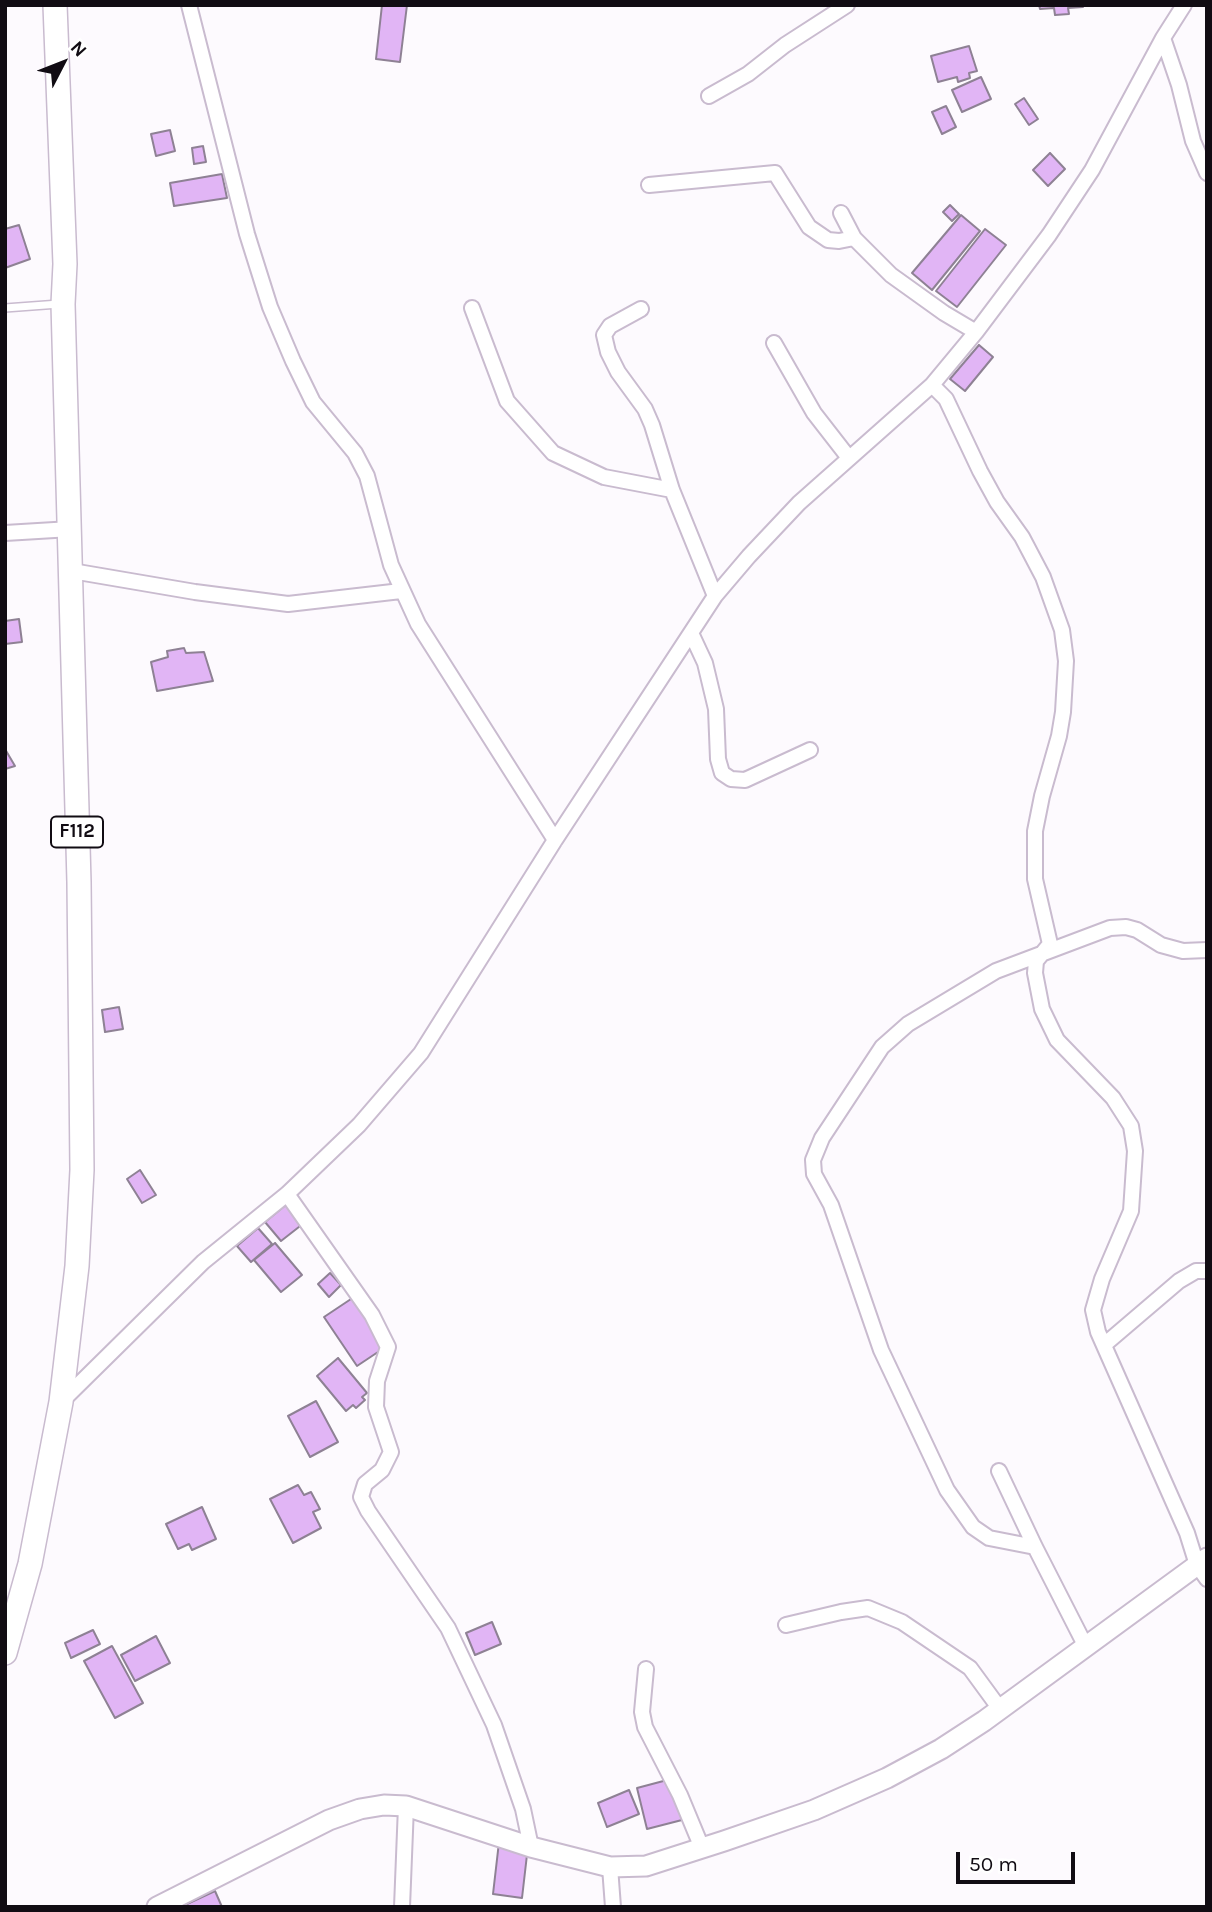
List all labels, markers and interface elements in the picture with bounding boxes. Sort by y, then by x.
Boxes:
north arrow [28,28,98,98]
text: N [66,37,91,61]
road number: F112 [51,817,103,848]
scale bar [960,1839,1079,1883]
text: 50 m [969,1852,1018,1876]

